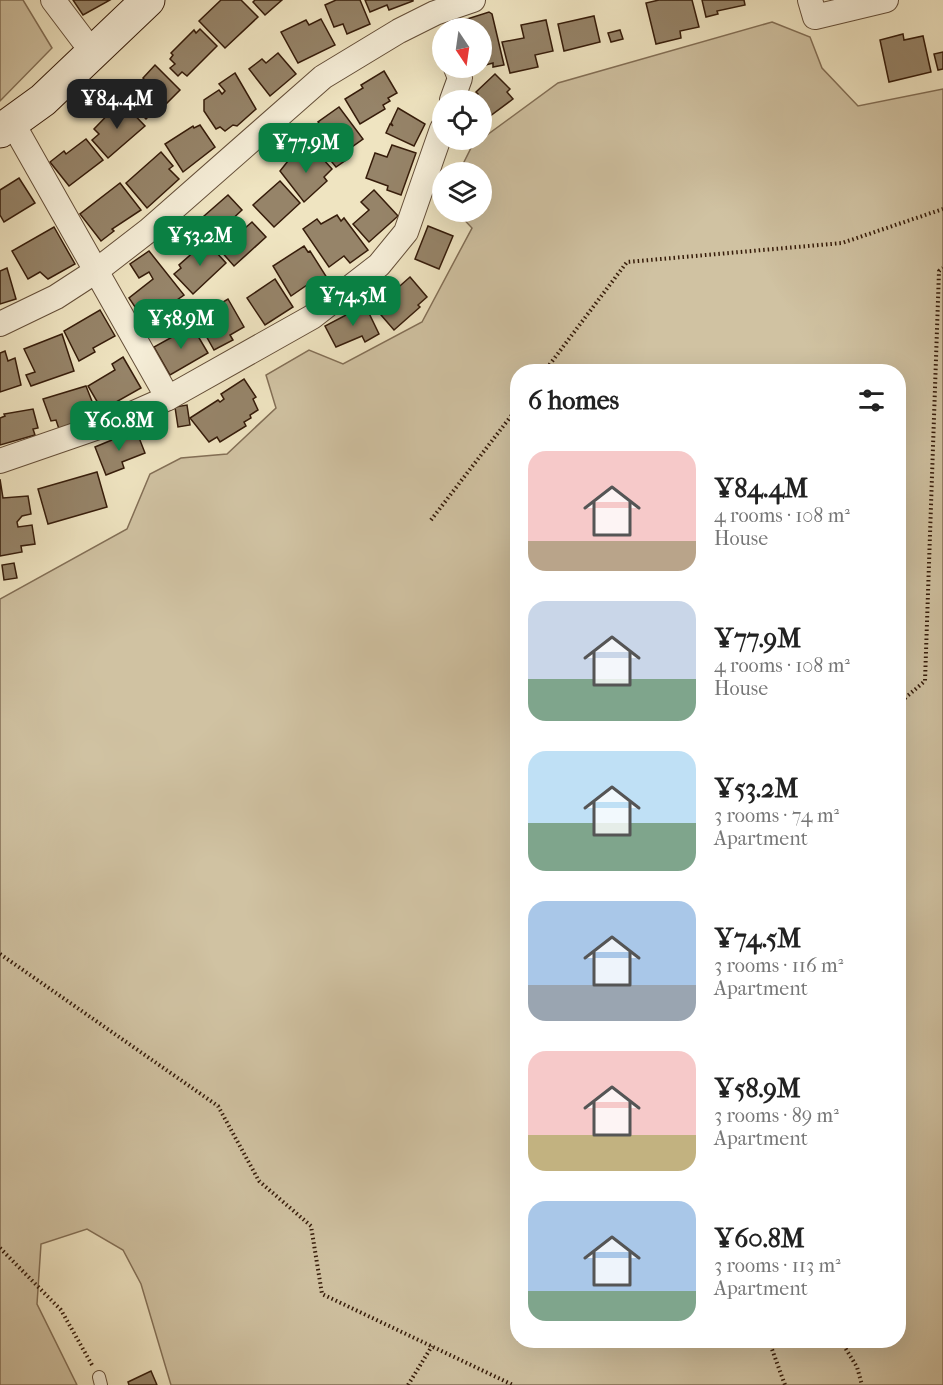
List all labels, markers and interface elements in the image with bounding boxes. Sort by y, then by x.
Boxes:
north arrow [432,18,492,78]
map controls [432,18,492,222]
pin: ¥84.4M [68,79,166,130]
text: ¥84.4M [81,87,153,110]
button: locate [432,90,492,150]
pin: ¥77.9M [257,123,355,174]
text: ¥77.9M [273,131,339,154]
button: layers [432,162,492,222]
pin: ¥53.2M [151,216,249,267]
text: ¥53.2M [168,224,232,247]
pin: ¥74.5M [304,276,402,327]
text: ¥74.5M [320,284,386,307]
pin: ¥58.9M [132,299,230,350]
text: ¥58.9M [148,307,214,330]
icon: filters [855,384,888,417]
text: 6 homes [528,385,619,416]
pin: ¥60.8M [70,401,168,452]
text: ¥60.8M [84,409,154,432]
text: ¥84.4M [714,473,808,504]
icon: home [576,475,648,547]
text: 4 rooms · 108 m² [714,504,850,527]
text: House [714,527,768,550]
text: ¥77.9M [714,623,801,654]
icon: home [576,625,648,697]
text: 4 rooms · 108 m² [714,654,850,677]
text: House [714,677,768,700]
text: ¥53.2M [714,773,798,804]
icon: home [576,775,648,847]
text: 3 rooms · 74 m² [714,804,839,827]
text: Apartment [714,827,808,850]
text: ¥74.5M [714,923,801,954]
icon: home [576,925,648,997]
text: 3 rooms · 116 m² [714,954,843,977]
text: Apartment [714,977,808,1000]
text: ¥58.9M [714,1073,801,1104]
icon: home [576,1075,648,1147]
text: 3 rooms · 89 m² [714,1104,839,1127]
text: Apartment [714,1127,808,1150]
text: ¥60.8M [714,1223,805,1254]
icon: home [576,1225,648,1297]
text: 3 rooms · 113 m² [714,1254,841,1277]
text: Apartment [714,1277,808,1300]

